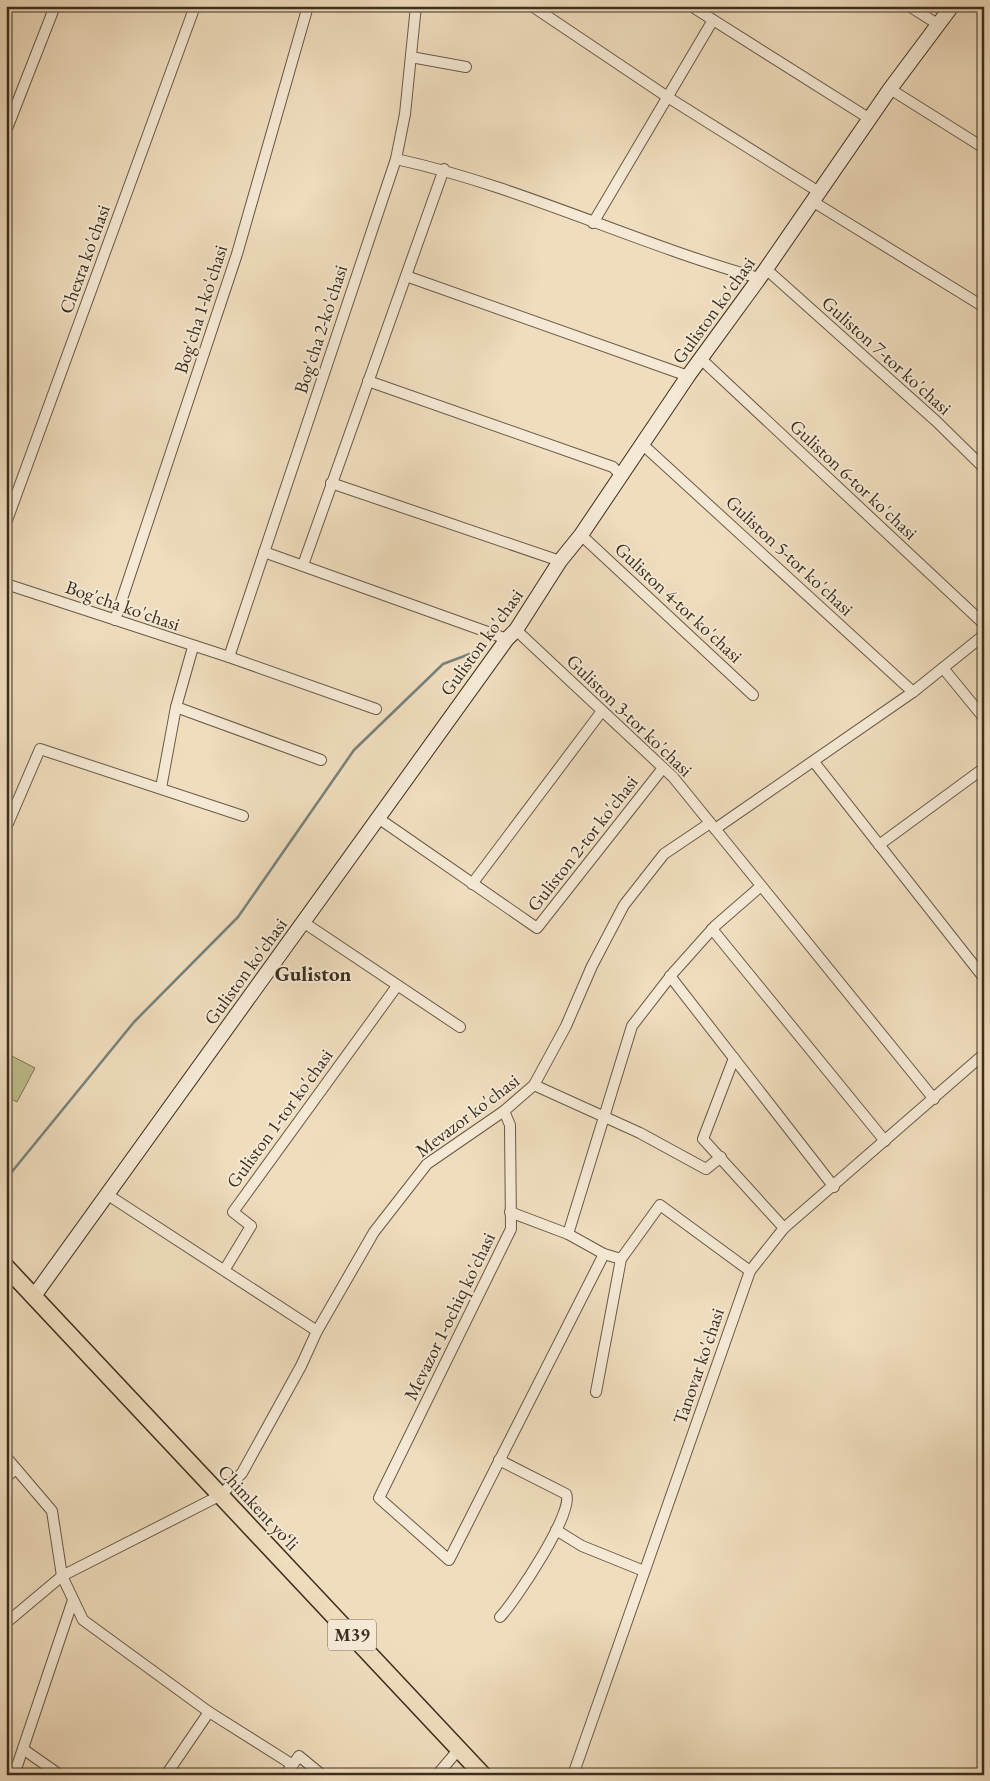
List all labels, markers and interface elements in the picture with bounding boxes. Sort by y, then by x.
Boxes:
street label: Chexra ko'chasi [53,201,116,317]
street label: Bog'cha 1-ko'chasi [168,241,233,377]
street label: Guliston ko'chasi [666,252,761,369]
street label: Bog'cha 2-ko'chasi [288,261,353,397]
street label: Guliston 7-tor ko'chasi [817,290,957,421]
street label: Guliston 6-tor ko'chasi [784,414,923,545]
street label: Guliston 5-tor ko'chasi [720,490,859,621]
street label: Guliston 4-tor ko'chasi [609,537,748,668]
street label: Bog'cha ko'chasi [62,574,184,637]
street label: Guliston ko'chasi [434,584,529,701]
street label: Guliston 3-tor ko'chasi [561,649,698,782]
street label: Guliston 2-tor ko'chasi [521,770,644,917]
street label: Guliston ko'chasi [198,913,293,1030]
district label: Guliston [275,960,351,987]
street label: Guliston 1-tor ko'chasi [220,1043,339,1193]
street label: Mevazor ko'chasi [410,1068,525,1163]
street label: Mevazor 1-ochiq ko'chasi [398,1228,501,1404]
street label: Tanovar ko'chasi [667,1304,730,1428]
street label: Chimkent yo‘li [212,1459,305,1556]
road number: M39 [328,1620,376,1650]

